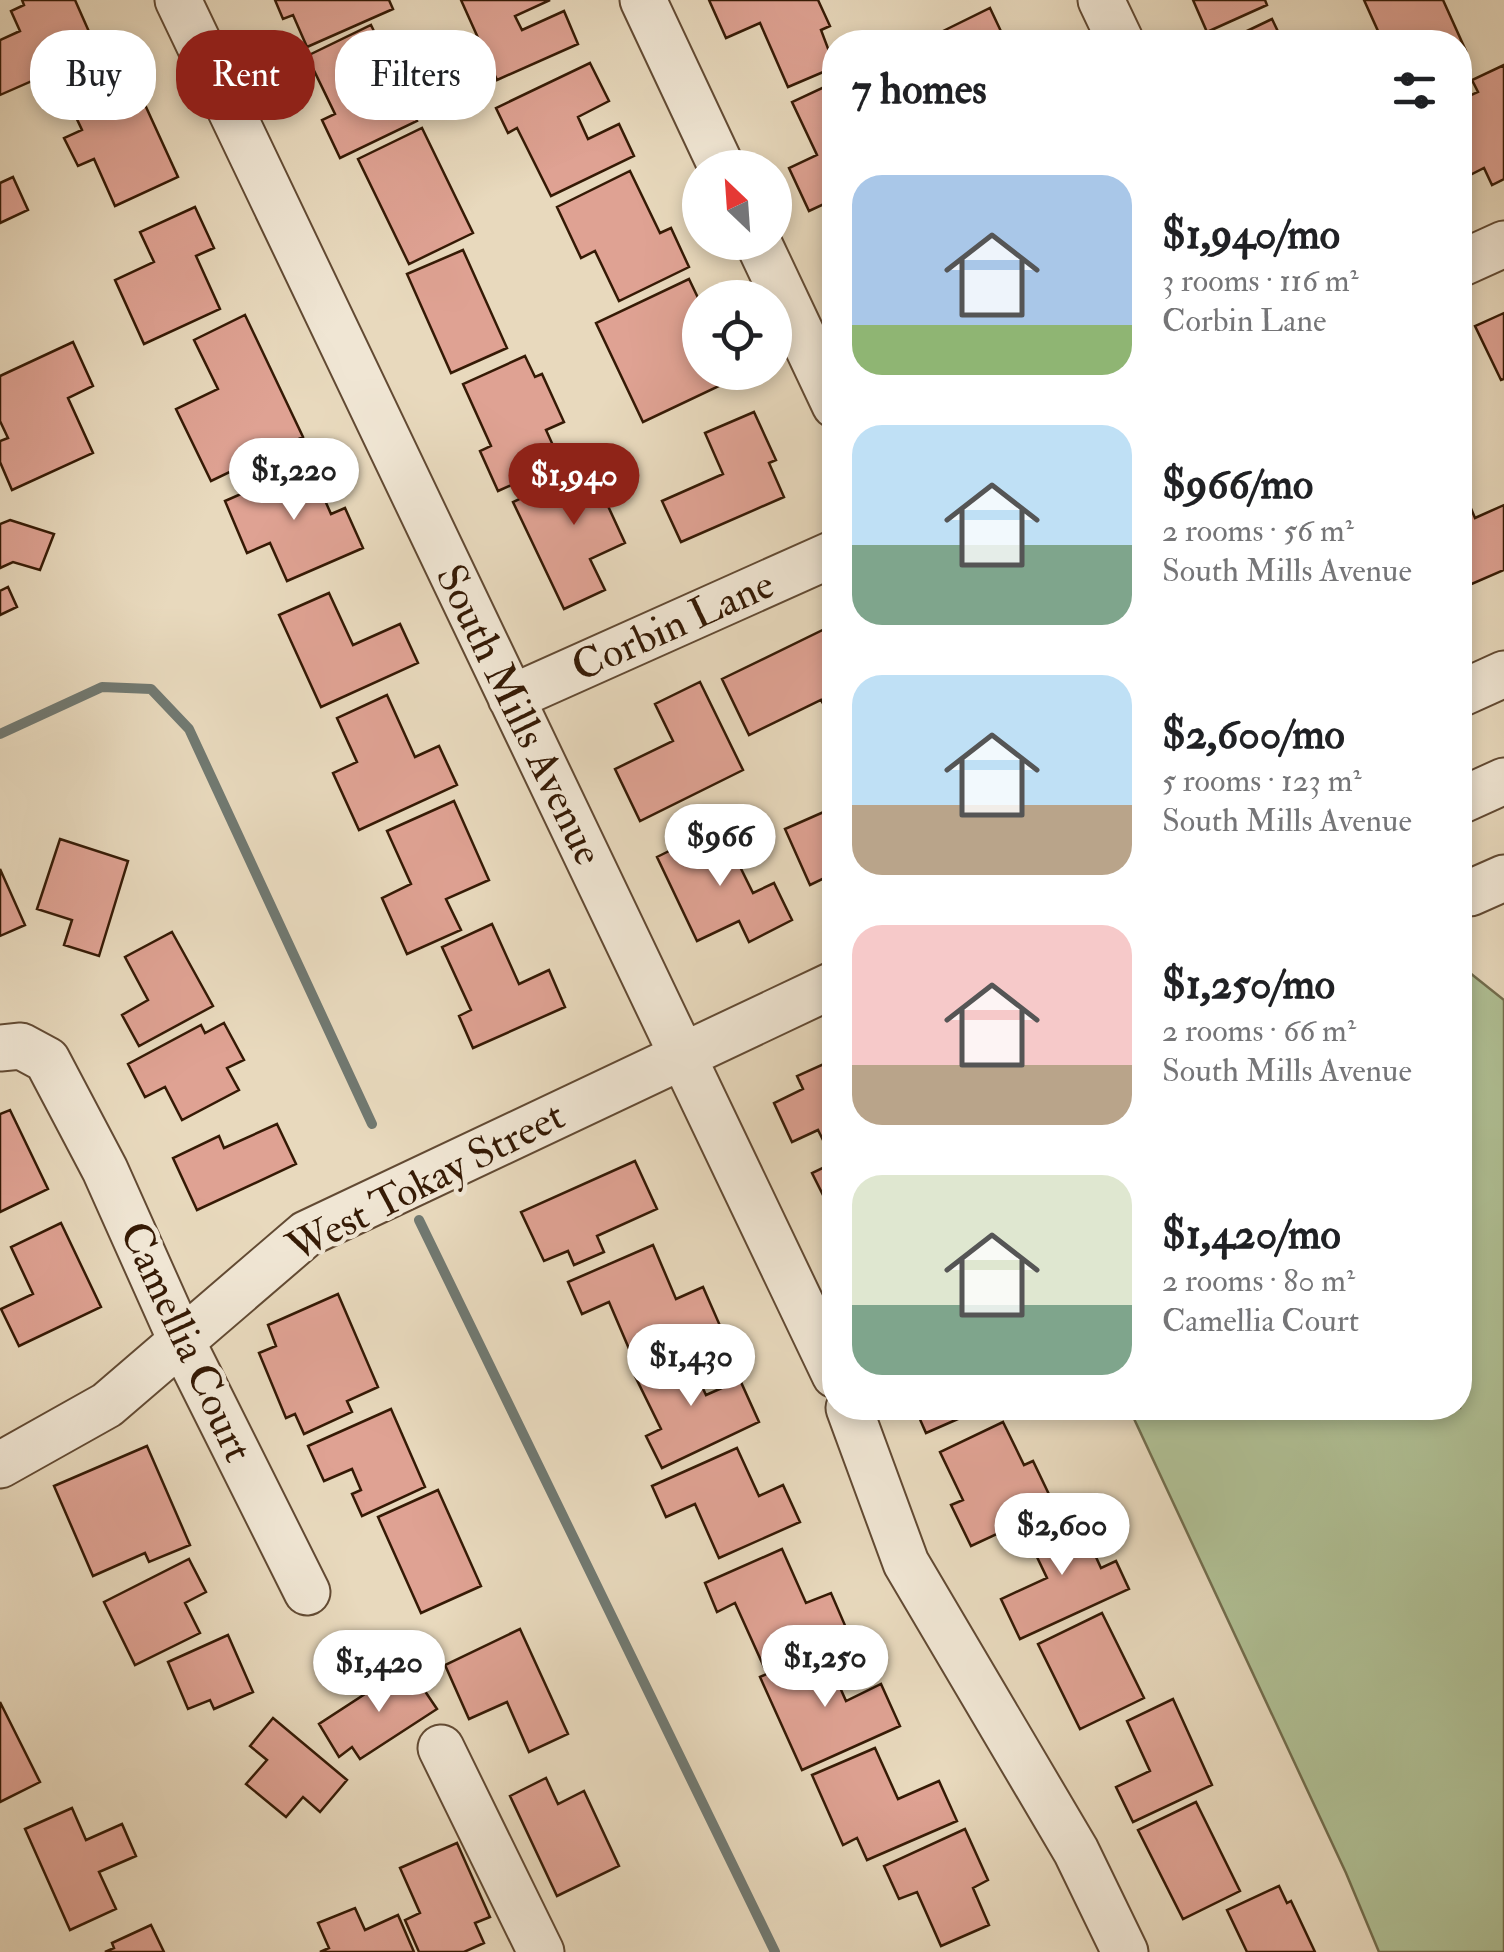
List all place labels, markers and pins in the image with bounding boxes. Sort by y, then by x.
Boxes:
pin: $1,220 [213,438,375,523]
pin: $1,940 [493,443,655,528]
pin: $966 [661,804,779,889]
pin: $1,430 [610,1324,772,1409]
pin: $2,600 [981,1493,1143,1578]
pin: $1,250 [744,1625,906,1710]
pin: $1,420 [298,1630,460,1715]

